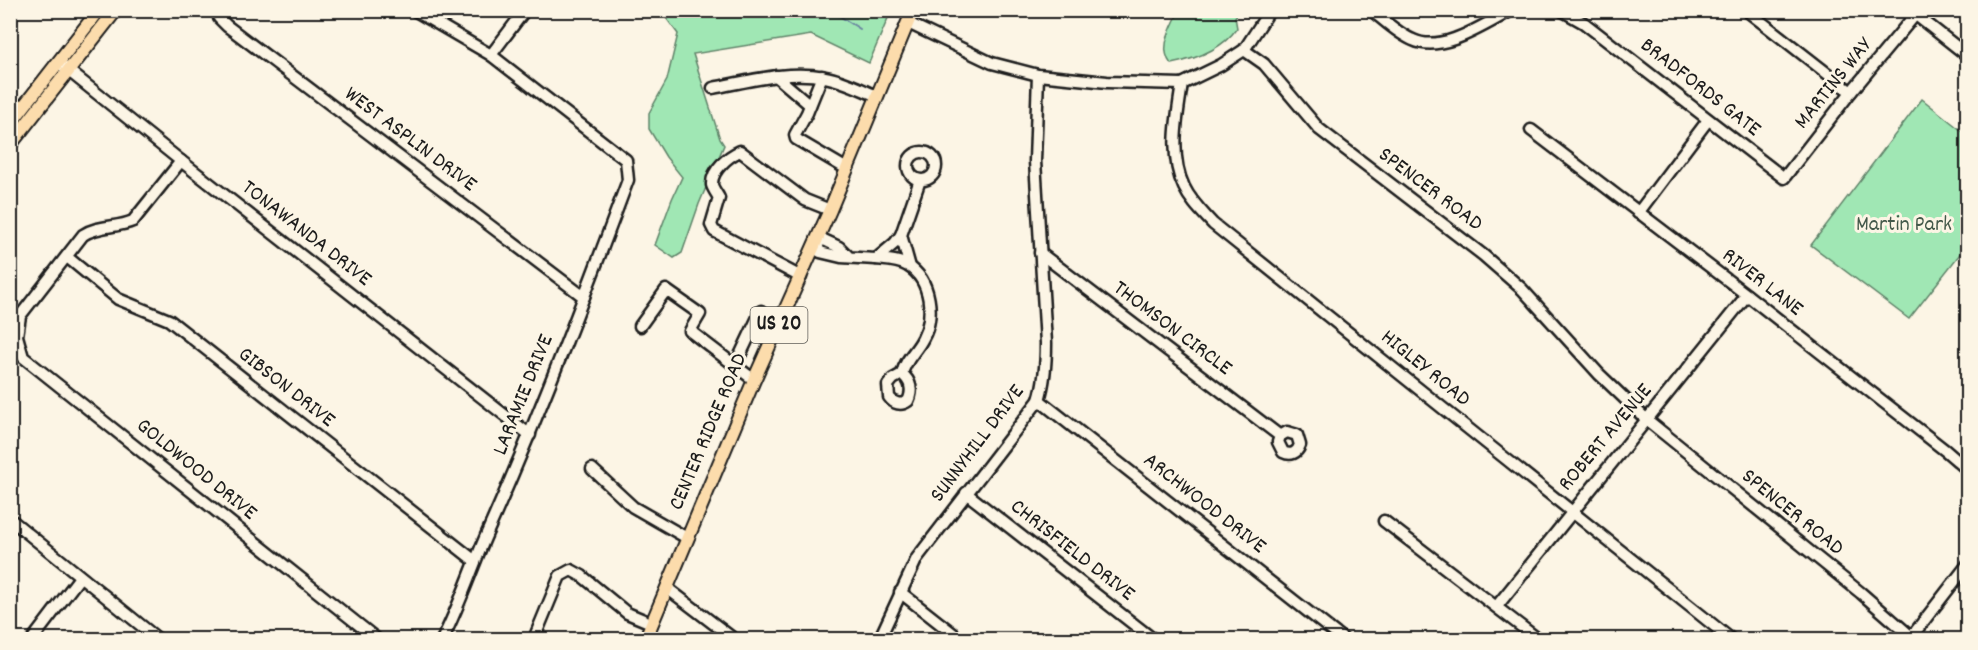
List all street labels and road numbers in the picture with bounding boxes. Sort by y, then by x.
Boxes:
street label: BRADFORDS GATE [1633,31,1767,145]
street label: MARTINS WAY [1787,31,1881,136]
street label: WEST ASPLIN DRIVE [337,80,483,200]
street label: SPENCER ROAD [1371,140,1489,240]
street label: TONAWANDA DRIVE [234,173,378,295]
street label: RIVER LANE [1715,241,1809,325]
street label: THOMSON CIRCLE [1106,274,1238,384]
road number: US 20 [750,307,808,343]
street label: HIGLEY ROAD [1373,323,1477,415]
street label: LARAMIE DRIVE [486,330,562,460]
street label: GIBSON DRIVE [231,340,341,436]
street label: CENTER RIDGE ROAD [662,349,756,515]
street label: ROBERT AVENUE [1552,377,1660,499]
street label: SUNNYHILL DRIVE [923,378,1033,510]
street label: GOLDWOOD DRIVE [129,411,263,529]
street label: ARCHWOOD DRIVE [1136,446,1272,562]
street label: SPENCER ROAD [1734,462,1850,564]
street label: CHRISFIELD DRIVE [1003,492,1141,610]

